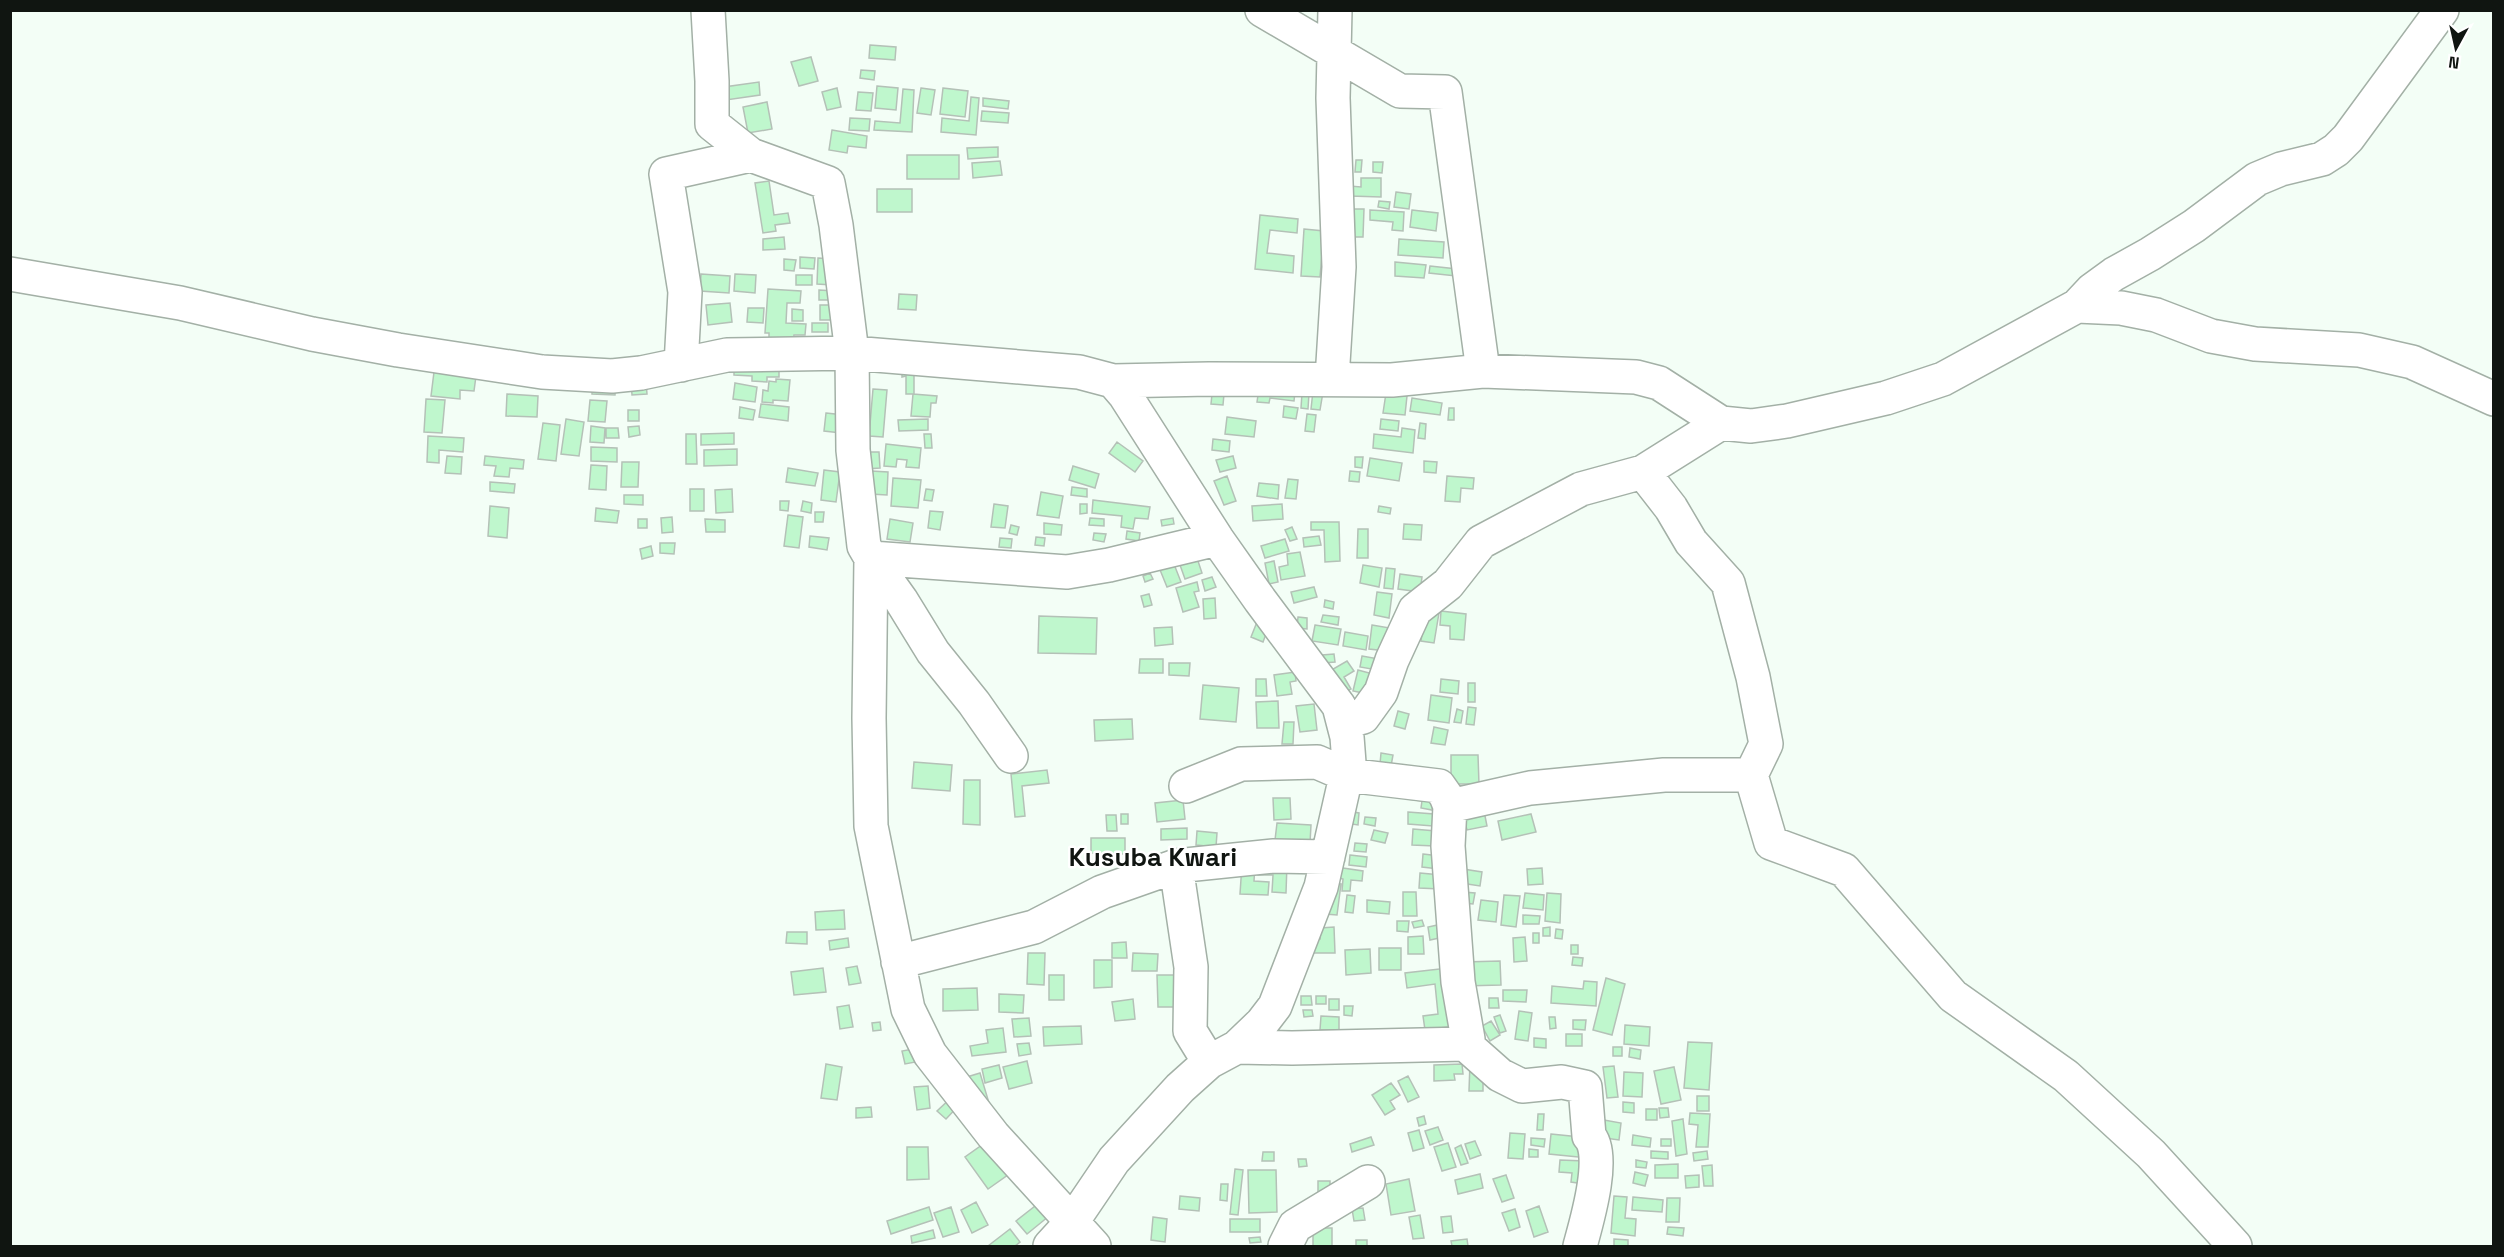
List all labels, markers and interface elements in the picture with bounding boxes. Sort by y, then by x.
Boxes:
north arrow [2426,18,2486,78]
text: N [2447,51,2461,74]
district label: Kusuba Kwari [1069,840,1237,874]

